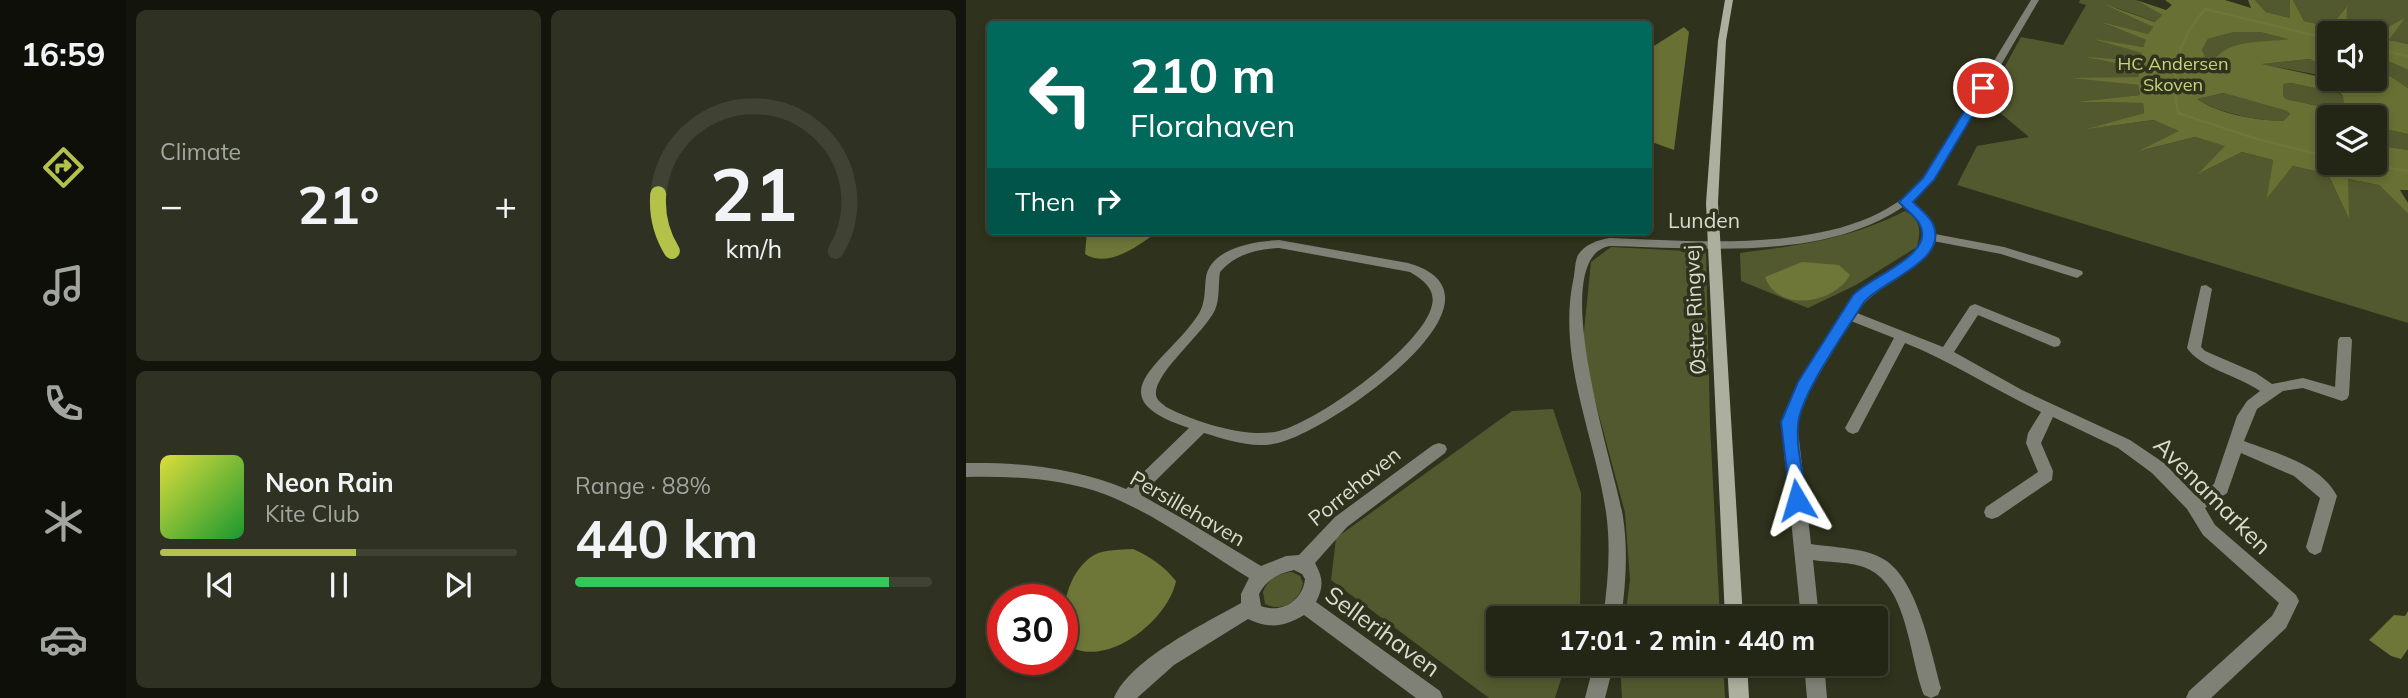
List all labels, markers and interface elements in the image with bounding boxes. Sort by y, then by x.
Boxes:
map controls [2317,21,2387,175]
button: sound [2317,21,2387,91]
text: 16:59 [21,34,105,74]
text: 210 m [1130,44,1276,105]
icon: left [1015,49,1106,140]
park label: HC Andersen Skoven [2118,52,2228,96]
pin [1953,58,2013,118]
icon: arrive [1964,69,2002,107]
text: Florahaven [1130,105,1295,145]
button: layers [2317,105,2387,175]
text: Climate [160,137,241,166]
icon: directions [39,143,88,192]
text: 21 [710,149,797,240]
text: 21° [297,172,380,237]
text: − [160,181,183,229]
text: + [494,181,517,229]
icon: right [1089,182,1127,220]
text: Then [1015,185,1075,218]
street label: Lunden [1668,207,1740,233]
text: km/h [725,233,782,264]
street label: Østre Ringvej [1678,244,1710,376]
icon: music [39,261,88,310]
icon: phone [39,379,88,428]
street label: Avenamarken [2148,430,2278,560]
street label: Porrehaven [1303,441,1405,531]
position arrow [1760,463,1834,537]
street label: Persillehaven [1126,465,1250,551]
text: Neon Rain [265,466,394,499]
text: Range · 88% [575,471,711,500]
icon: climate [39,497,88,546]
text: Kite Club [265,499,360,528]
text: 440 km [575,506,758,571]
icon: previous [201,566,239,604]
icon: pause [320,566,358,604]
icon: next [439,566,477,604]
street label: Sellerihaven [1320,579,1446,683]
speed limit sign: 30 [987,584,1078,675]
icon: car [39,615,88,664]
text: 17:01 · 2 min · 440 m [1559,624,1815,657]

